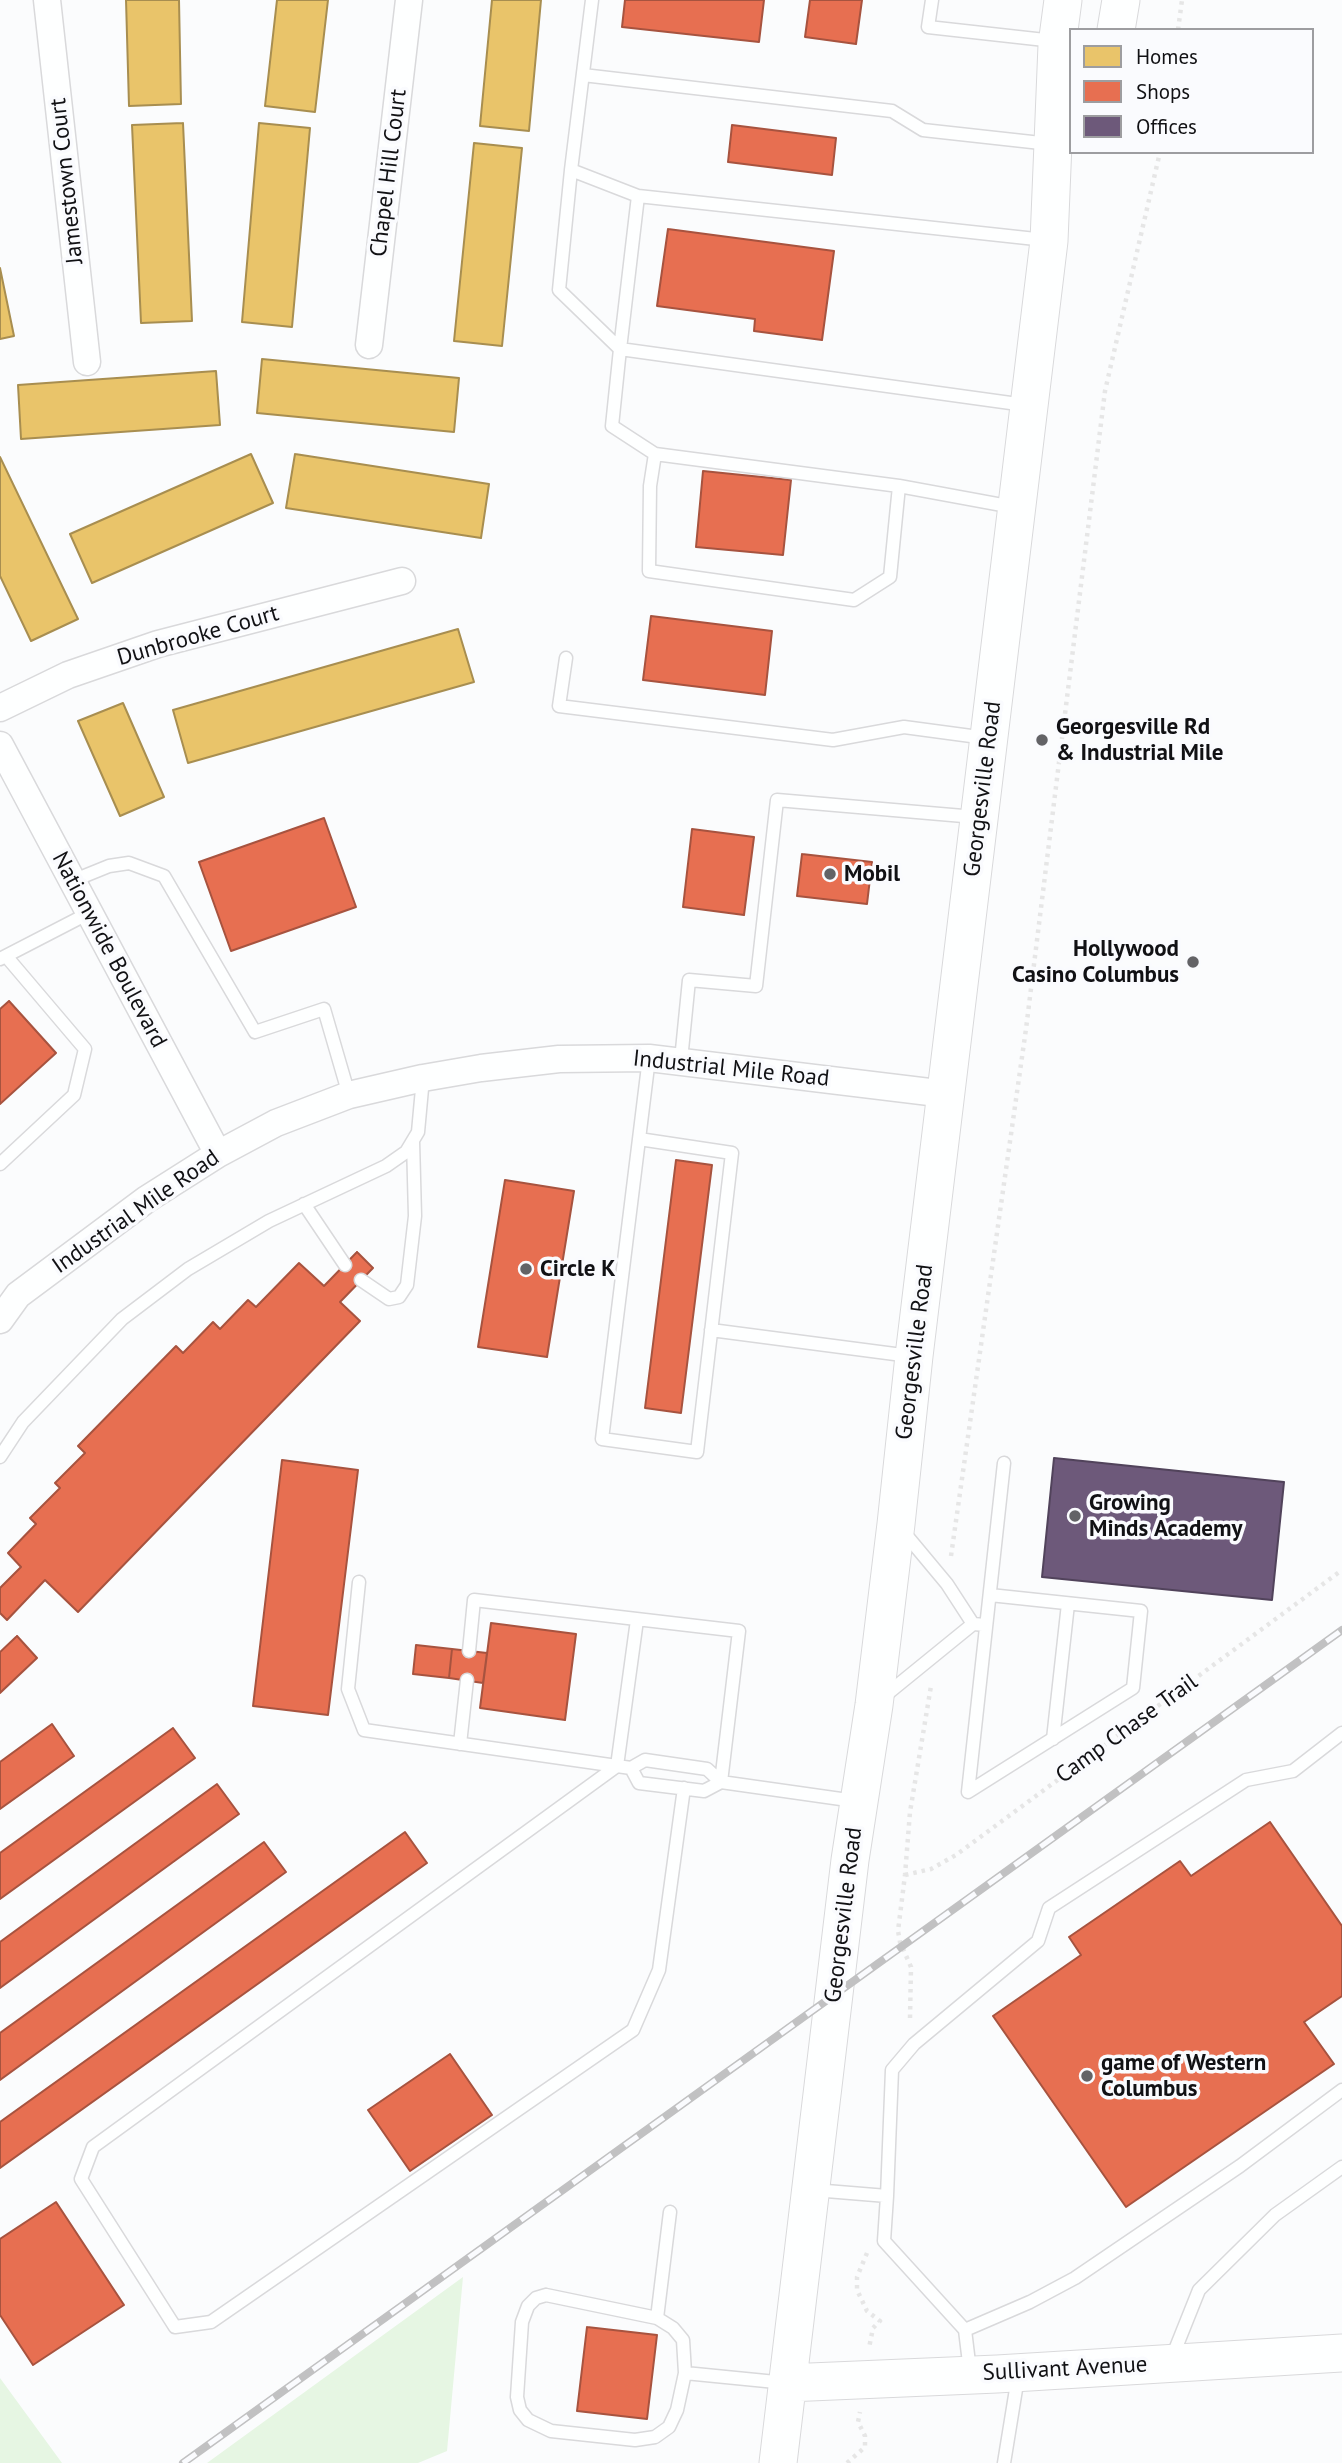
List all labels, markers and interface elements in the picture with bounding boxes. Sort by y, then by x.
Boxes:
legend [1069,28,1314,154]
text: Homes [1136,43,1198,70]
text: Shops [1136,78,1190,105]
street label: Chapel Hill Court [365,88,413,258]
street label: Jamestown Court [45,97,89,265]
text: Offices [1136,113,1197,140]
street label: Dunbrooke Court [114,600,282,672]
street label: Georgesville Road [959,700,1007,878]
place label: Georgesville Rd & Industrial Mile [1056,713,1223,767]
marker: Georgesville Rd & Industrial Mile [1034,732,1050,748]
street label: Nationwide Boulevard [46,847,172,1053]
place label: Mobil [844,860,900,888]
marker: Mobil [822,866,838,882]
place label: Hollywood Casino Columbus [1012,935,1179,989]
marker: Hollywood Casino Columbus [1185,954,1201,970]
street label: Industrial Mile Road [631,1045,831,1093]
street label: Industrial Mile Road [47,1144,225,1280]
place label: Circle K [540,1255,616,1283]
marker: Circle K [518,1261,534,1277]
street label: Georgesville Road [891,1263,939,1441]
place label: Growing Minds Academy [1089,1489,1242,1543]
marker: Growing Minds Academy [1067,1508,1083,1524]
street label: Camp Chase Trail [1051,1668,1203,1790]
street label: Georgesville Road [820,1826,868,2004]
place label: game of Western Columbus [1101,2049,1266,2103]
marker: game of Western Columbus [1079,2068,1095,2084]
street label: Sullivant Avenue [982,2351,1148,2387]

